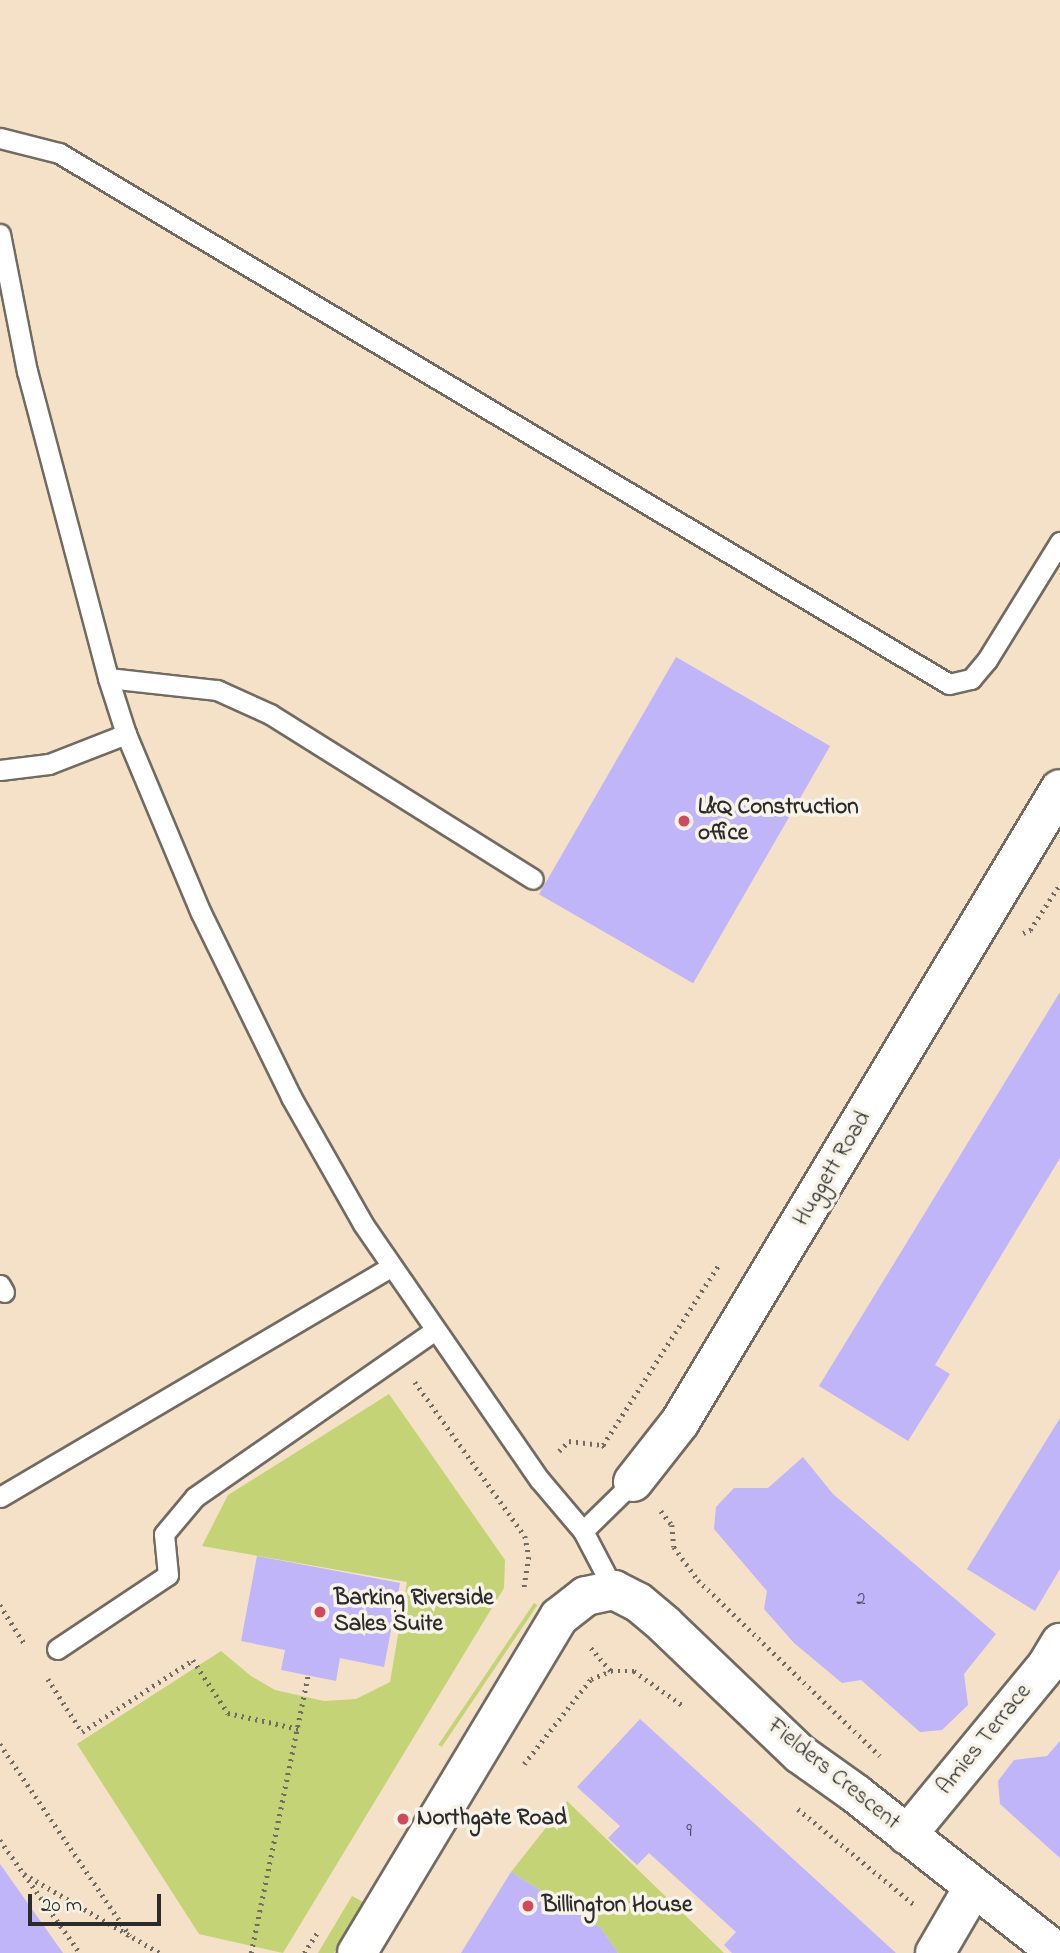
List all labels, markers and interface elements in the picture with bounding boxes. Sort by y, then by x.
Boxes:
place label: L&Q Construction office [698,794,859,848]
marker: L&Q Construction office [676,813,692,829]
street label: Huggett Road [788,1107,878,1231]
place label: Barking Riverside Sales Suite [334,1585,494,1639]
house number: 2 [856,1589,866,1611]
marker: Barking Riverside Sales Suite [312,1604,328,1620]
street label: Amies Terrace [932,1679,1038,1801]
street label: Fielders Crescent [761,1713,905,1837]
place label: Northgate Road [417,1805,567,1833]
marker: Northgate Road [395,1811,411,1827]
house number: 9 [686,1821,692,1843]
scale bar [32,1880,164,1924]
text: 20 m [41,1891,82,1921]
place label: Billington House [542,1892,692,1920]
marker: Billington House [520,1898,536,1914]

